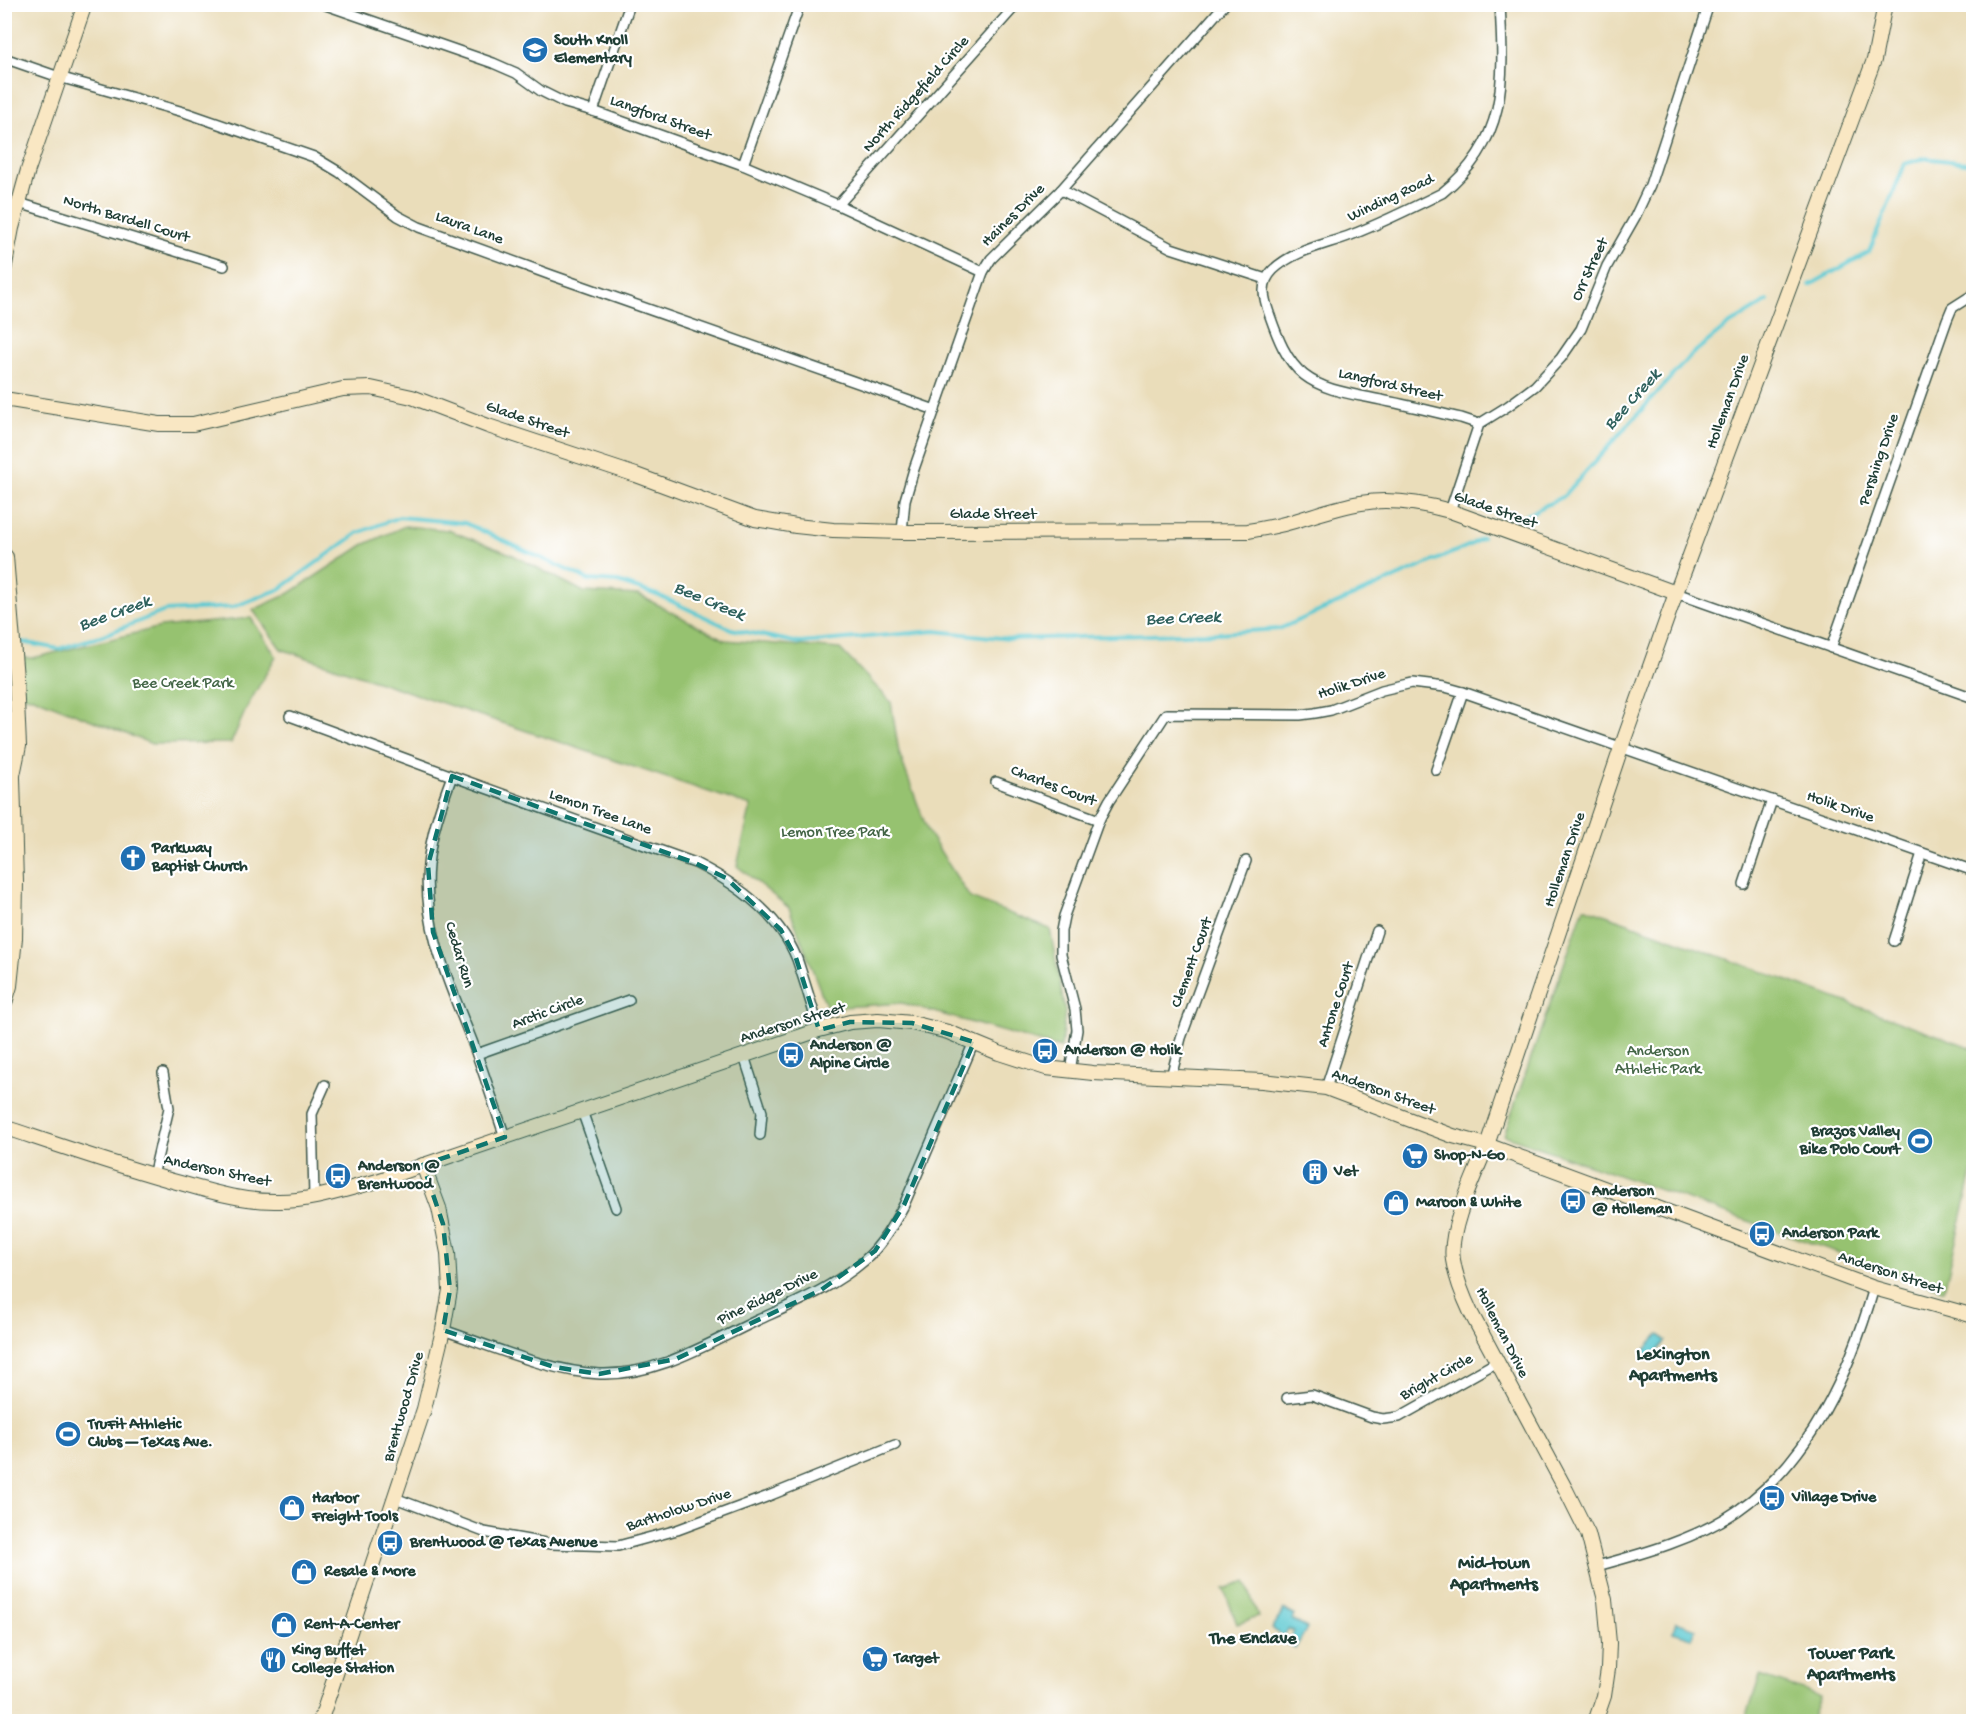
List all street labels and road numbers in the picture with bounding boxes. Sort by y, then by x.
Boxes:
street label: North Ridgefield Circle [860,32,975,157]
street label: Langford Street [607,92,714,147]
street label: Winding Road [1345,170,1439,227]
street label: Haines Drive [978,180,1050,252]
street label: North Bardell Court [60,192,193,249]
street label: Laura Lane [432,208,506,250]
street label: Orr Street [1568,234,1614,305]
street label: Holleman Drive [1703,351,1755,452]
street label: Langford Street [1336,365,1445,408]
street label: Glade Street [483,398,572,445]
street label: Pershing Drive [1855,411,1905,509]
street label: Glade Street [1451,488,1540,535]
street label: Glade Street [950,506,1038,525]
street label: Holik Drive [1316,665,1389,705]
street label: Charles Court [1008,762,1100,813]
street label: Lemon Tree Lane [546,786,655,841]
street label: Holik Drive [1804,788,1877,829]
street label: Holleman Drive [1541,809,1591,910]
street label: Clement Court [1168,914,1219,1011]
street label: Cedar Run [439,920,477,991]
street label: Antone Court [1314,959,1360,1050]
street label: Arctic Circle [510,991,587,1035]
street label: Anderson Street [738,999,849,1049]
street label: Anderson Street [1329,1066,1439,1121]
street label: Anderson Street [162,1151,274,1193]
street label: Anderson Street [1835,1248,1946,1300]
street label: Pine Ridge Drive [714,1265,822,1331]
street label: Holleman Drive [1470,1284,1532,1382]
street label: Brentwood Drive [380,1349,430,1465]
street label: Bright Circle [1396,1350,1477,1406]
street label: Bartholow Drive [623,1485,734,1537]

